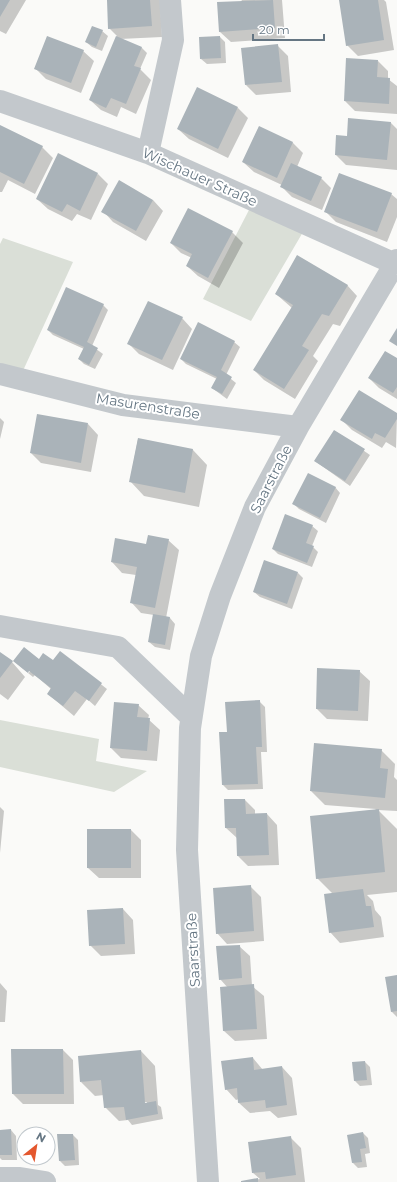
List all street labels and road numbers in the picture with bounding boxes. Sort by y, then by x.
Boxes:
street label: Wischauer Straße [140,144,260,210]
street label: Masurenstraße [95,389,201,423]
street label: Saarstraße [246,442,296,516]
street label: Saarstraße [182,912,204,988]

